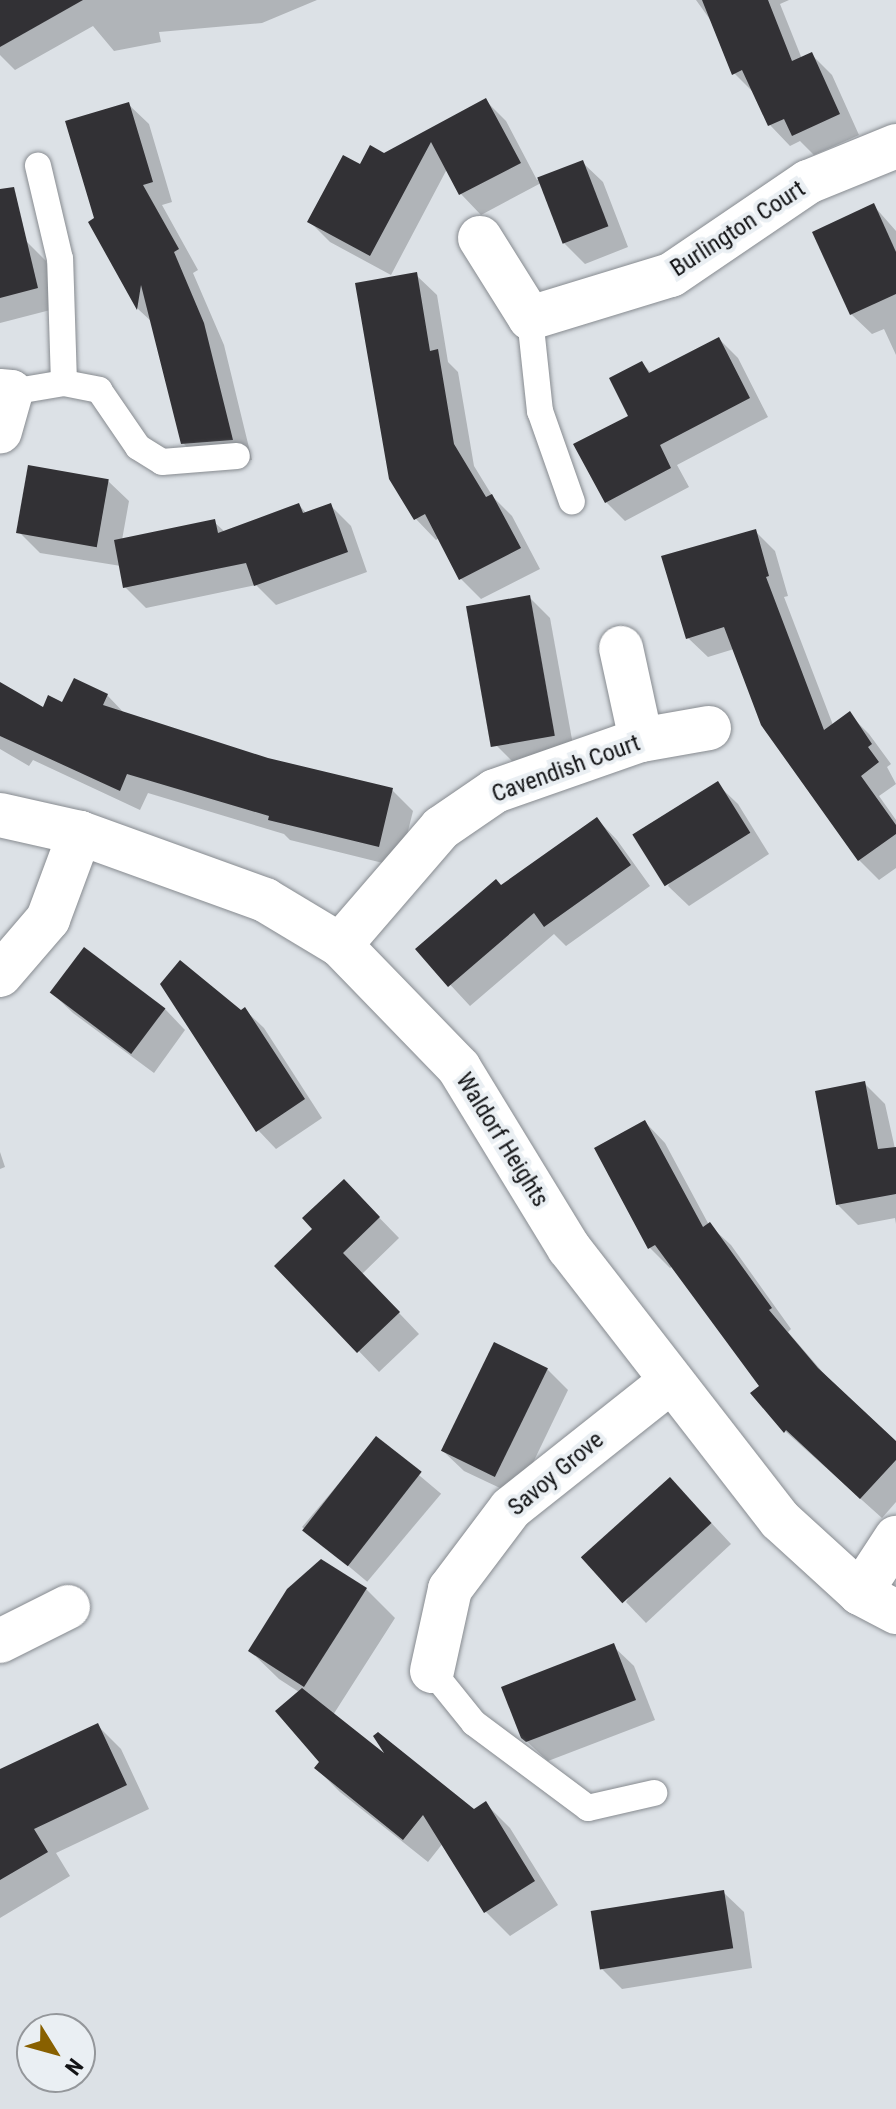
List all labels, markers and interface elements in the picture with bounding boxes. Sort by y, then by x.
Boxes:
street label: Burlington Court [665,175,811,283]
street label: Cavendish Court [488,729,644,809]
street label: Waldorf Heights [449,1068,555,1212]
street label: Savoy Grove [502,1426,610,1522]
north arrow [16,2013,96,2093]
text: N [60,2054,88,2079]

